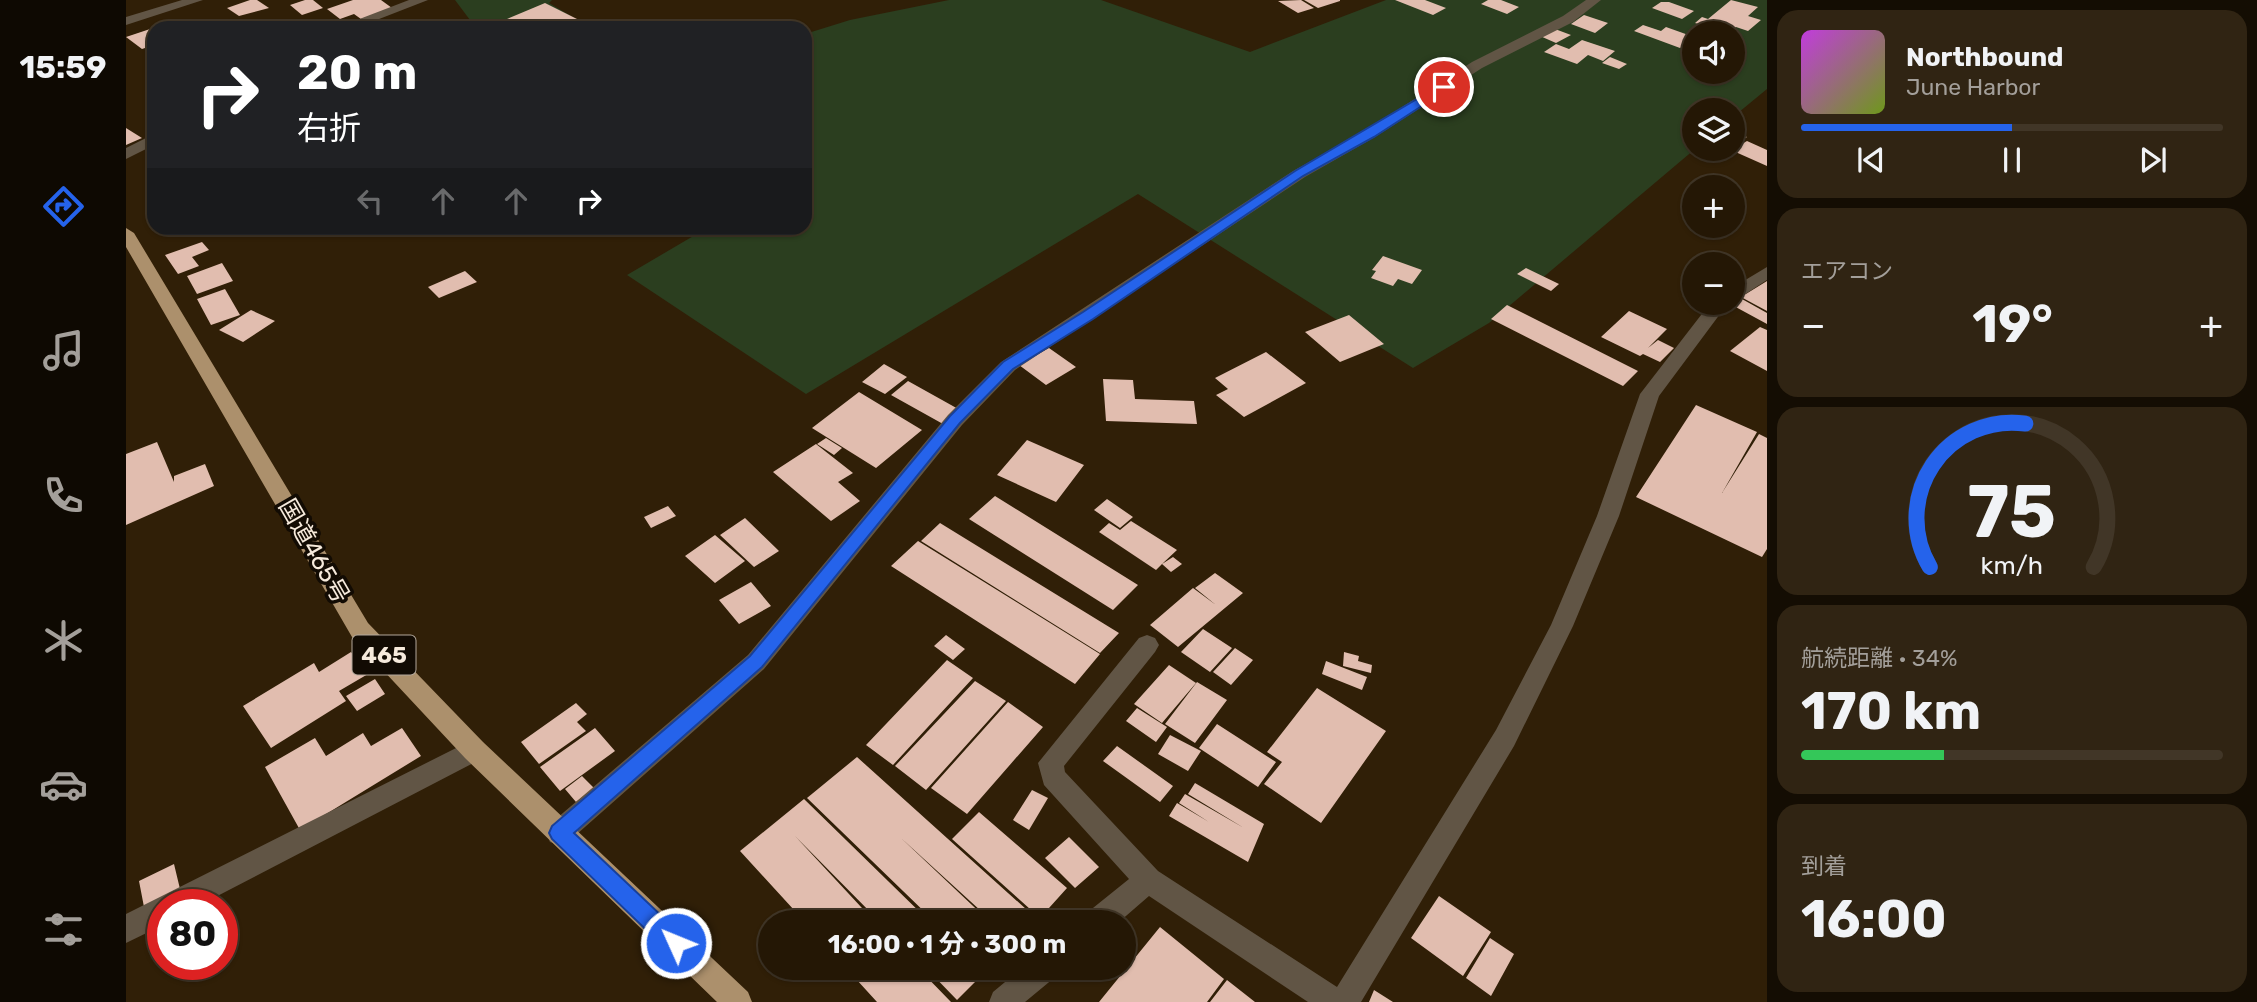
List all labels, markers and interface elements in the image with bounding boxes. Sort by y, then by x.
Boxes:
map controls [1682,21,1745,315]
button: sound [1682,21,1745,84]
text: Northbound [1906,42,2064,73]
text: 20 m [297,43,418,101]
text: 15:59 [19,48,107,86]
icon: right [182,49,273,140]
pin [1414,57,1474,117]
icon: arrive [1425,68,1463,106]
text: June Harbor [1906,73,2040,101]
button: layers [1682,98,1745,161]
text: 右折 [297,109,361,147]
icon: previous [1852,141,1890,179]
icon: pause [1993,141,2031,179]
icon: next [2134,141,2172,179]
button: + [1682,175,1745,238]
icon: directions [39,182,88,231]
icon: left [351,182,389,220]
icon: ahead [424,182,462,220]
icon: ahead [497,182,535,220]
icon: right [570,182,608,220]
button: − [1682,252,1745,315]
text: エアコン [1801,257,1893,285]
text: 19° [1972,293,2053,355]
text: − [1801,302,1826,348]
text: + [2199,302,2223,348]
icon: music [39,326,88,375]
text: 75 [1968,469,2056,555]
icon: phone [39,471,88,520]
street label: 国道465号 [273,494,355,608]
text: km/h [1981,551,2043,580]
icon: climate [39,616,88,665]
road number: 465 [352,636,416,674]
text: 航続距離 · 34% [1801,644,1957,672]
text: 170 km [1801,680,1981,742]
icon: car [39,760,88,809]
text: 到着 [1801,852,1847,880]
text: 16:00 [1801,888,1947,950]
speed limit sign: 80 [147,889,238,980]
icon: filters [39,905,88,954]
position arrow [639,906,713,980]
text: 16:00 · 1 分 · 300 m [828,929,1066,960]

